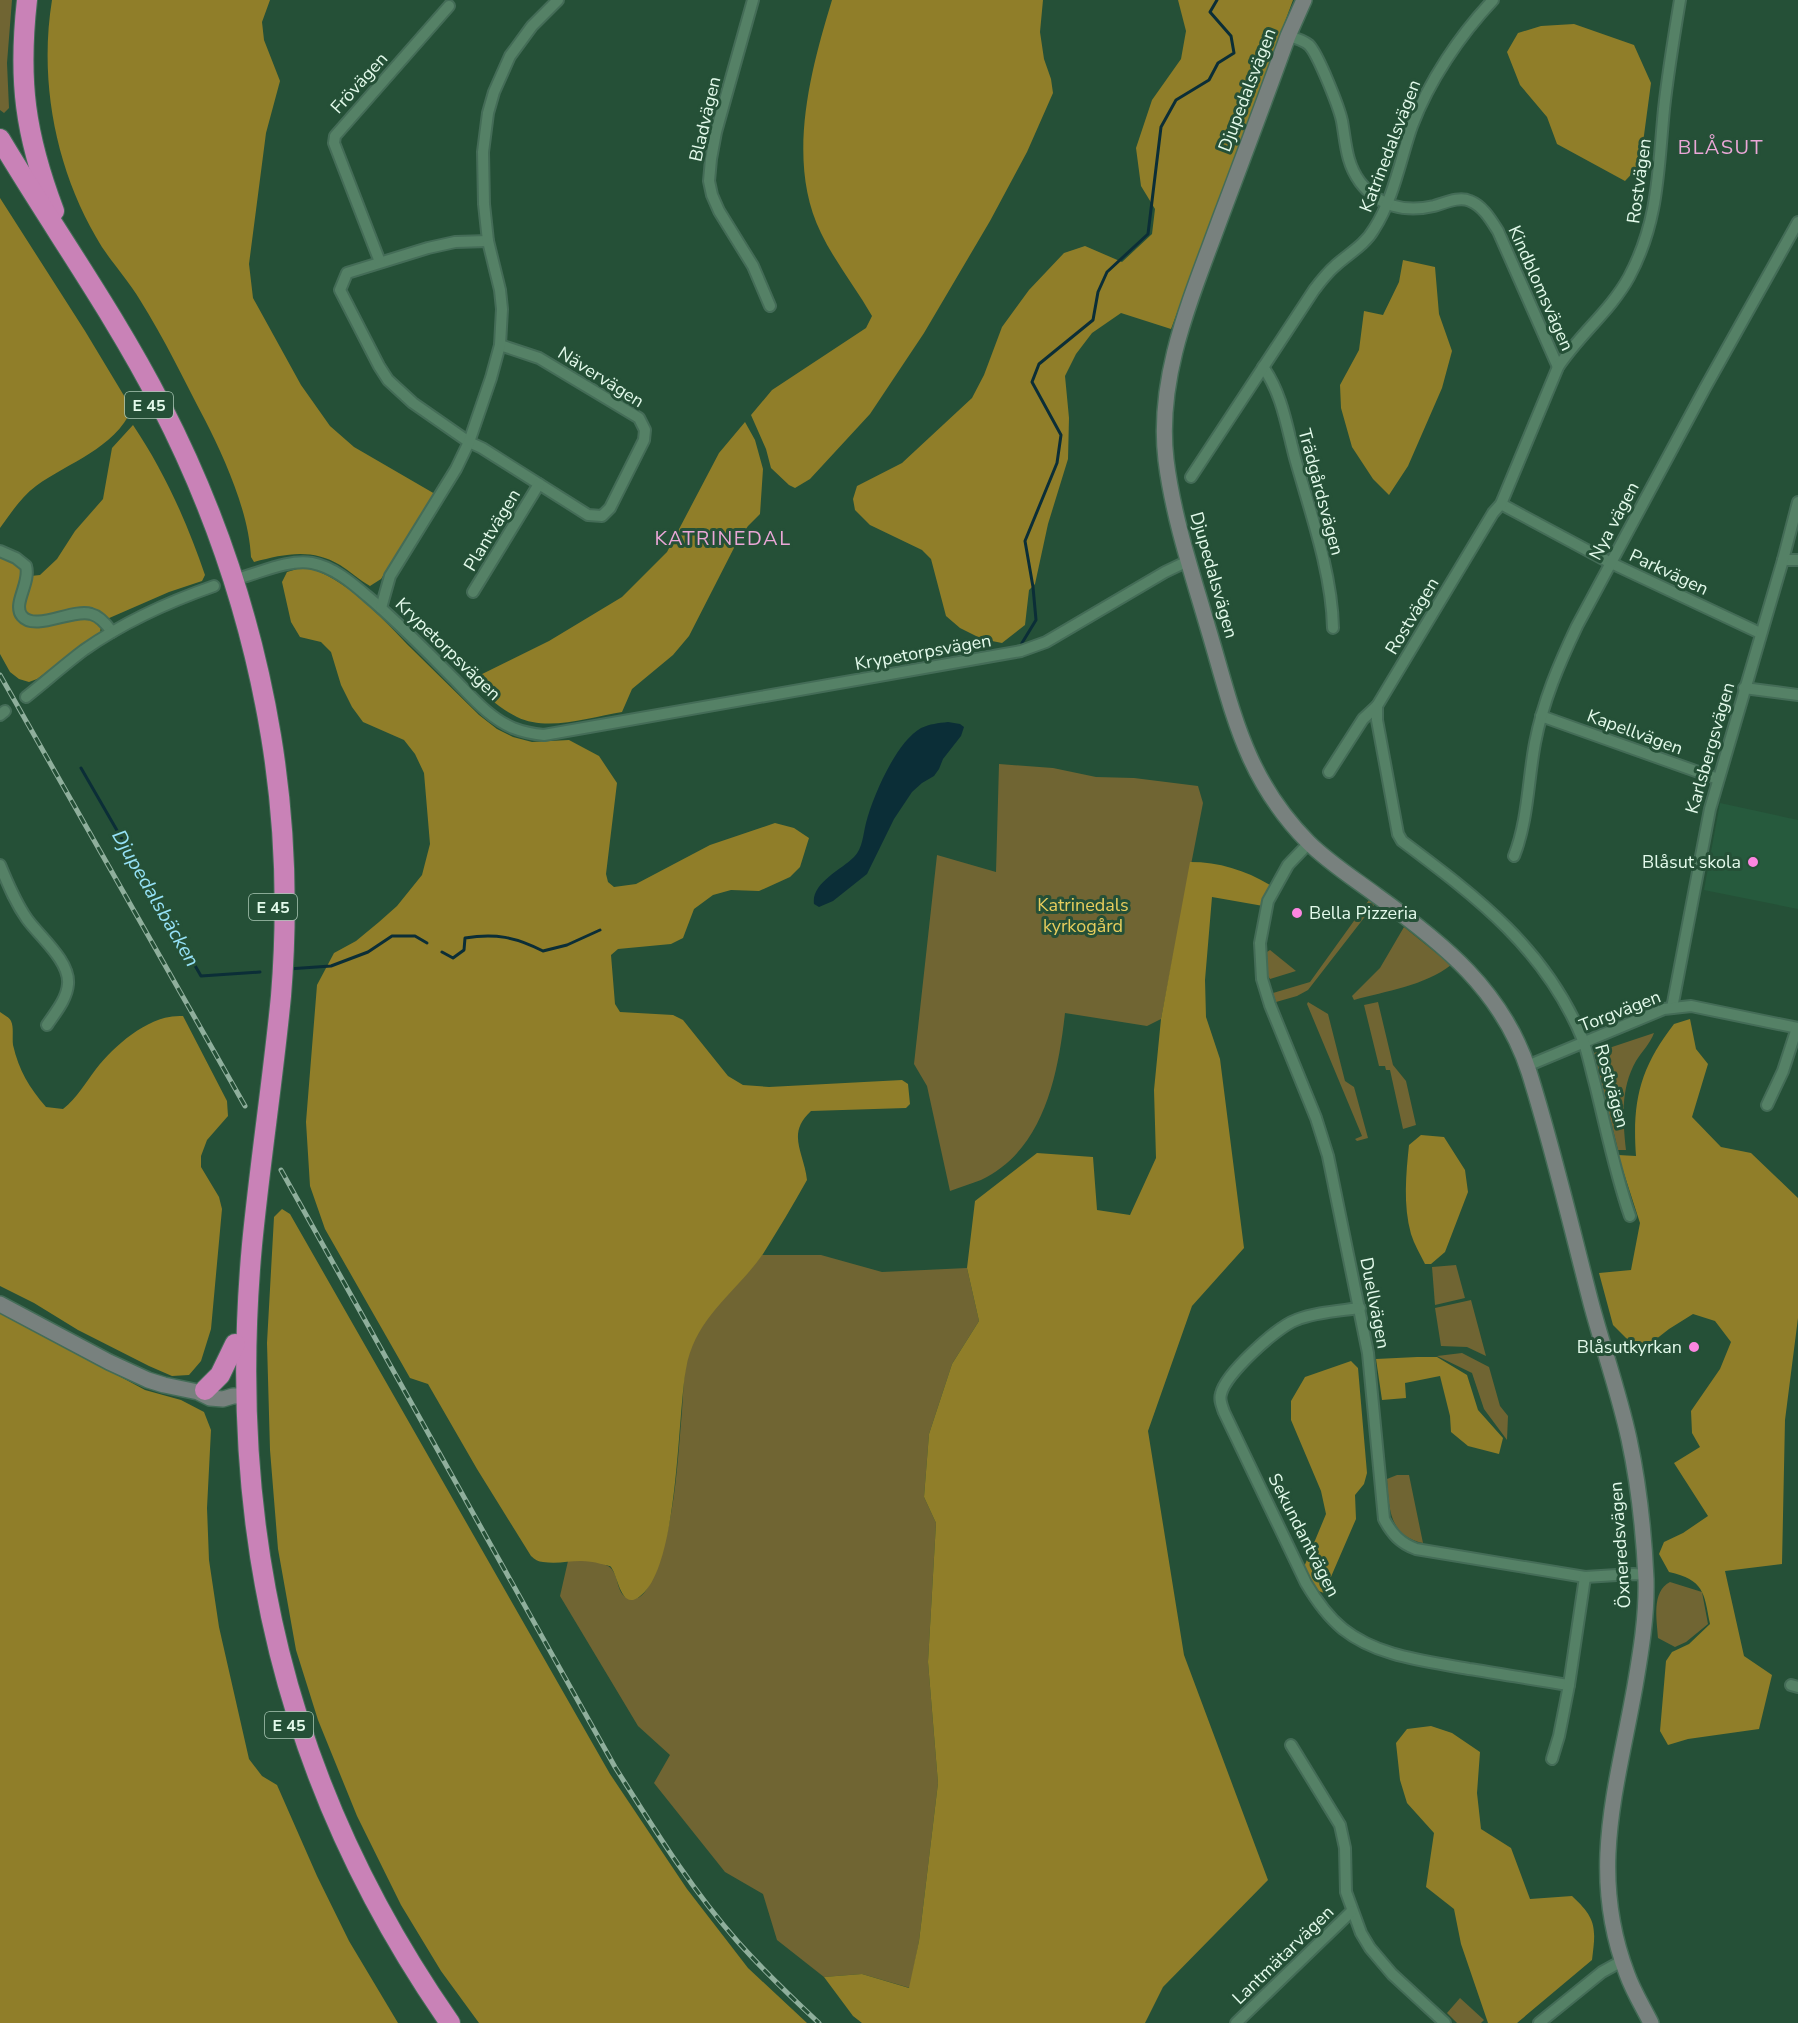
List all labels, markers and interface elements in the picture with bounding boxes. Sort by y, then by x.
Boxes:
street label: Djupedalsvägen [1212,25,1282,155]
street label: Frövägen [325,47,393,119]
street label: Bladvägen [684,74,726,164]
street label: Katrinedalsvägen [1354,76,1426,216]
district label: BLÅSUT [1678,134,1764,161]
street label: Rostvägen [1621,137,1657,225]
street label: Kindblomsvägen [1503,222,1579,354]
street label: Nävervägen [553,341,649,413]
road number: E 45 [125,392,173,418]
street label: Trädgårdsvägen [1293,426,1349,558]
street label: Nya vägen [1583,478,1645,564]
street label: Plantvägen [458,484,526,576]
street label: Djupedalsvägen [1184,509,1244,641]
district label: KATRINEDAL [654,525,792,552]
street label: Parkvägen [1626,543,1712,601]
street label: Rostvägen [1380,573,1444,659]
street label: Krypetorpsvägen [390,592,506,706]
street label: Krypetorpsvägen [853,628,993,676]
street label: Karlsbergsvägen [1680,680,1740,816]
street label: Kapellvägen [1584,704,1686,760]
water label: Djupedalsbäcken [105,825,206,972]
place label: Blåsut skola [1642,850,1741,874]
marker: Blåsut skola [1746,855,1760,869]
park label: Katrinedals kyrkogård [1037,893,1129,938]
road number: E 45 [249,894,297,920]
place label: Bella Pizzeria [1309,901,1417,925]
marker: Bella Pizzeria [1290,906,1304,920]
street label: Torgvägen [1576,985,1664,1037]
street label: Rostvägen [1589,1041,1635,1131]
street label: Duellvägen [1354,1255,1396,1351]
place label: Blåsutkyrkan [1577,1335,1682,1359]
marker: Blåsutkyrkan [1687,1340,1701,1354]
street label: Sekundantvägen [1263,1469,1345,1601]
street label: Öxneredsvägen [1604,1481,1636,1609]
road number: E 45 [265,1712,313,1738]
street label: Lantmätarvägen [1227,1900,1339,2010]

